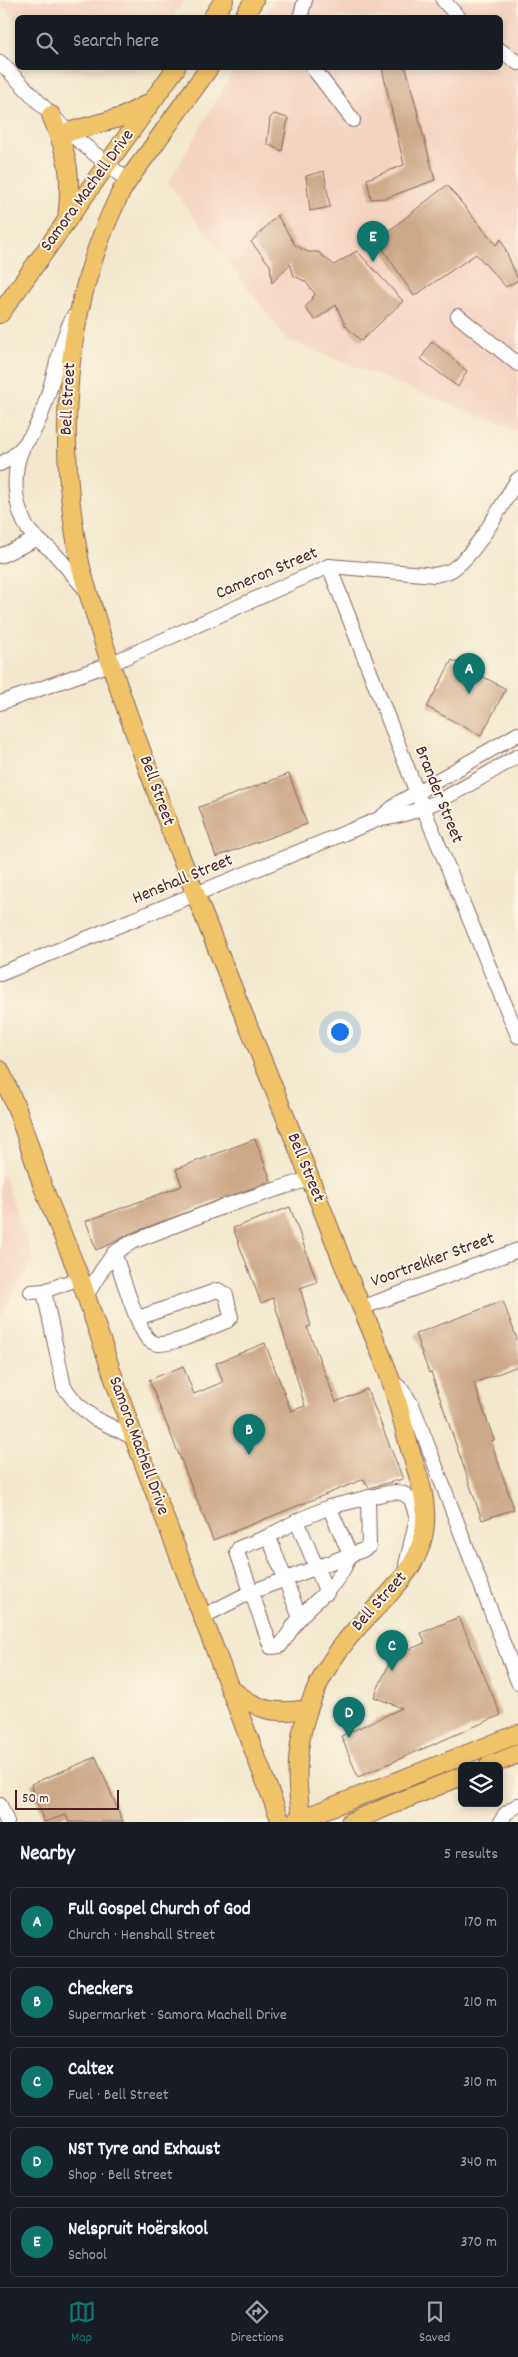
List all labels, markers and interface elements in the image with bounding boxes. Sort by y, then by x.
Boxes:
search box [15,15,503,70]
icon: search [33,29,61,57]
text: Search here [73,29,159,56]
street label: Samora Machell Drive [35,125,141,257]
pin: E [357,221,389,262]
street label: Bell Street [55,362,83,436]
street label: Cameron Street [212,541,322,607]
pin: A [453,653,485,694]
street label: Brander Street [407,743,469,848]
street label: Bell Street [132,752,180,830]
street label: Henshall Street [129,848,237,911]
your location [327,1019,353,1045]
street label: Bell Street [280,1130,330,1207]
street label: Voortrekker Street [368,1227,499,1295]
street label: Samora Machell Drive [101,1373,175,1519]
pin: B [233,1414,265,1455]
street label: Bell Street [346,1566,414,1637]
pin: C [376,1630,408,1671]
pin: D [333,1697,365,1738]
map controls [458,1762,503,1807]
button: layers [458,1762,503,1807]
scale bar [15,1787,119,1810]
text: 50 m [22,1789,49,1809]
text: Nearby [20,1840,75,1870]
text: 5 results [444,1843,498,1866]
text: Full Gospel Church of God [68,1897,251,1924]
text: A [33,1911,41,1934]
text: 170 m [464,1911,497,1934]
text: Church · Henshall Street [68,1924,215,1947]
text: Checkers [68,1977,133,2004]
text: B [33,1991,41,2014]
text: 210 m [463,1991,497,2014]
text: Supermarket · Samora Machell Drive [68,2004,287,2027]
text: Caltex [68,2057,113,2084]
text: C [33,2071,41,2094]
text: 310 m [463,2071,497,2094]
text: Fuel · Bell Street [68,2084,169,2107]
text: NST Tyre and Exhaust [68,2137,220,2164]
text: D [33,2151,41,2174]
text: 340 m [460,2151,497,2174]
text: Shop · Bell Street [68,2164,173,2187]
text: Nelspruit Hoërskool [68,2217,208,2244]
text: E [33,2231,41,2254]
text: 370 m [460,2231,497,2254]
text: School [68,2244,107,2267]
tab: Map [68,2298,96,2348]
tab: Directions [231,2298,284,2348]
tab: Saved [419,2298,450,2348]

